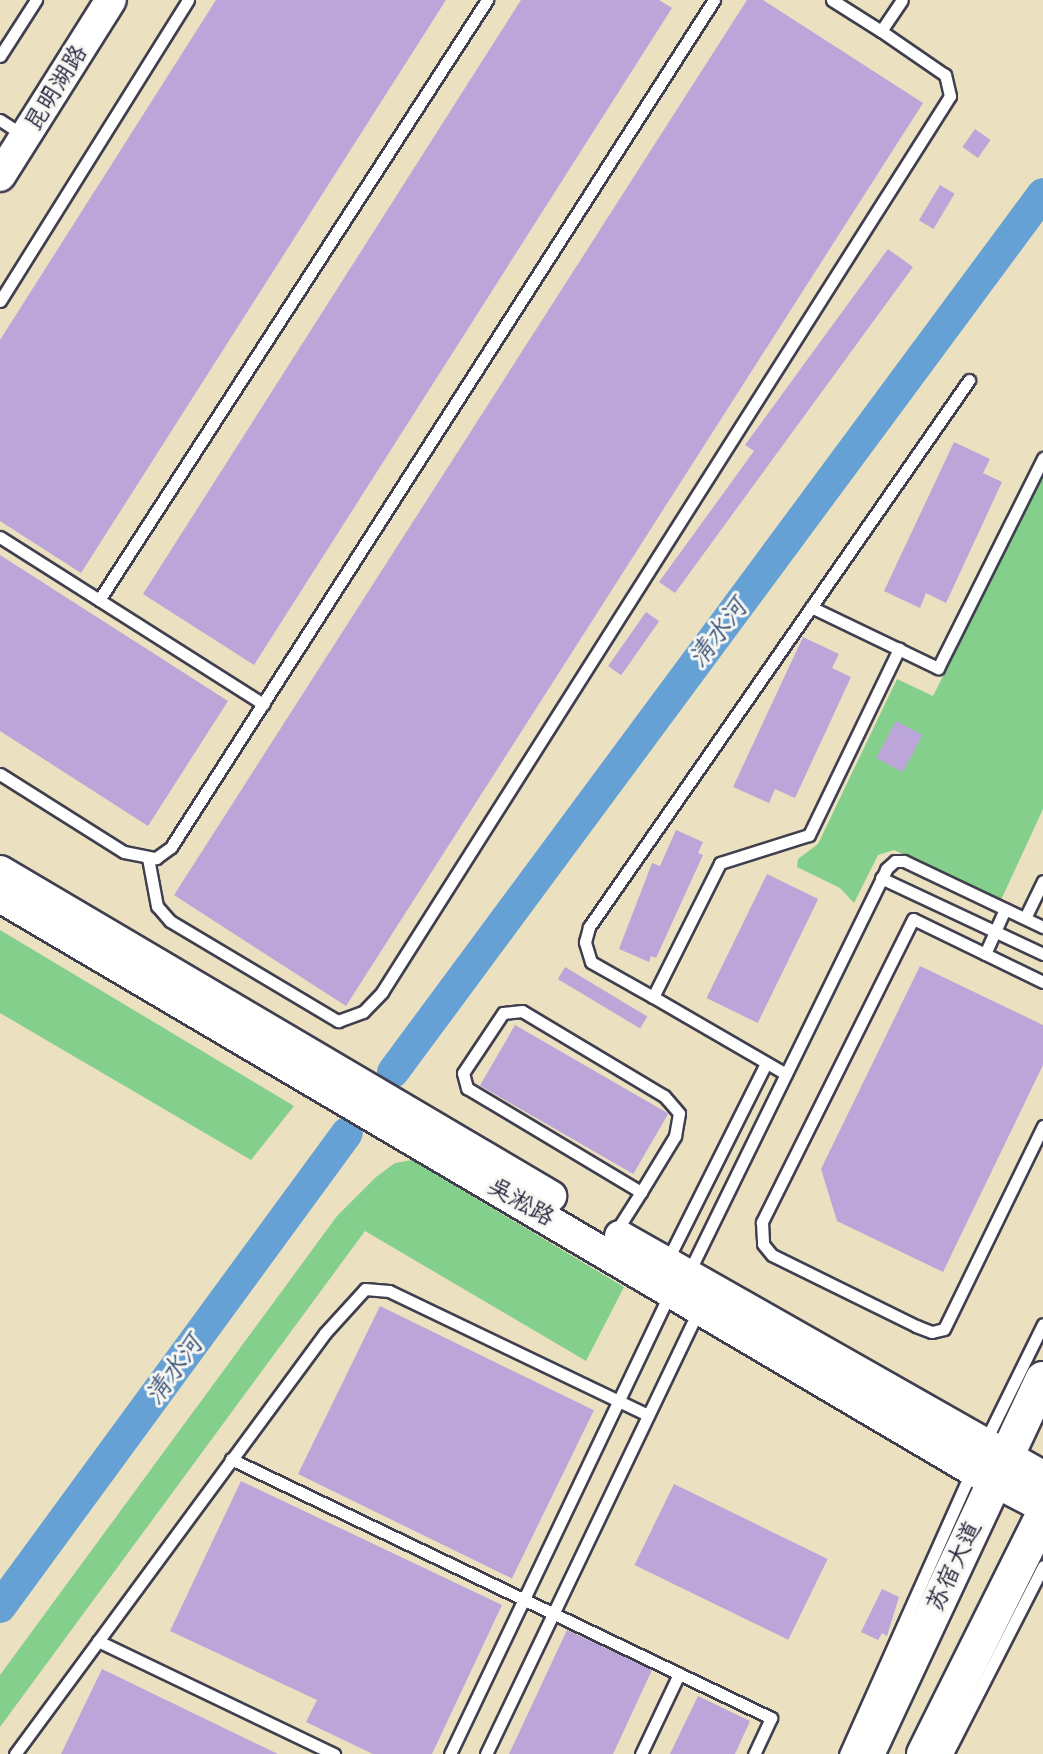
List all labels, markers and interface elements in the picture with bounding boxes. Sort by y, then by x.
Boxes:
street label: 昆明湖路 [18,40,94,136]
water label: 清水河 [682,592,754,674]
street label: 吴淞路 [483,1172,559,1232]
water label: 清水河 [138,1329,210,1411]
street label: 苏宿大道 [921,1516,987,1616]

